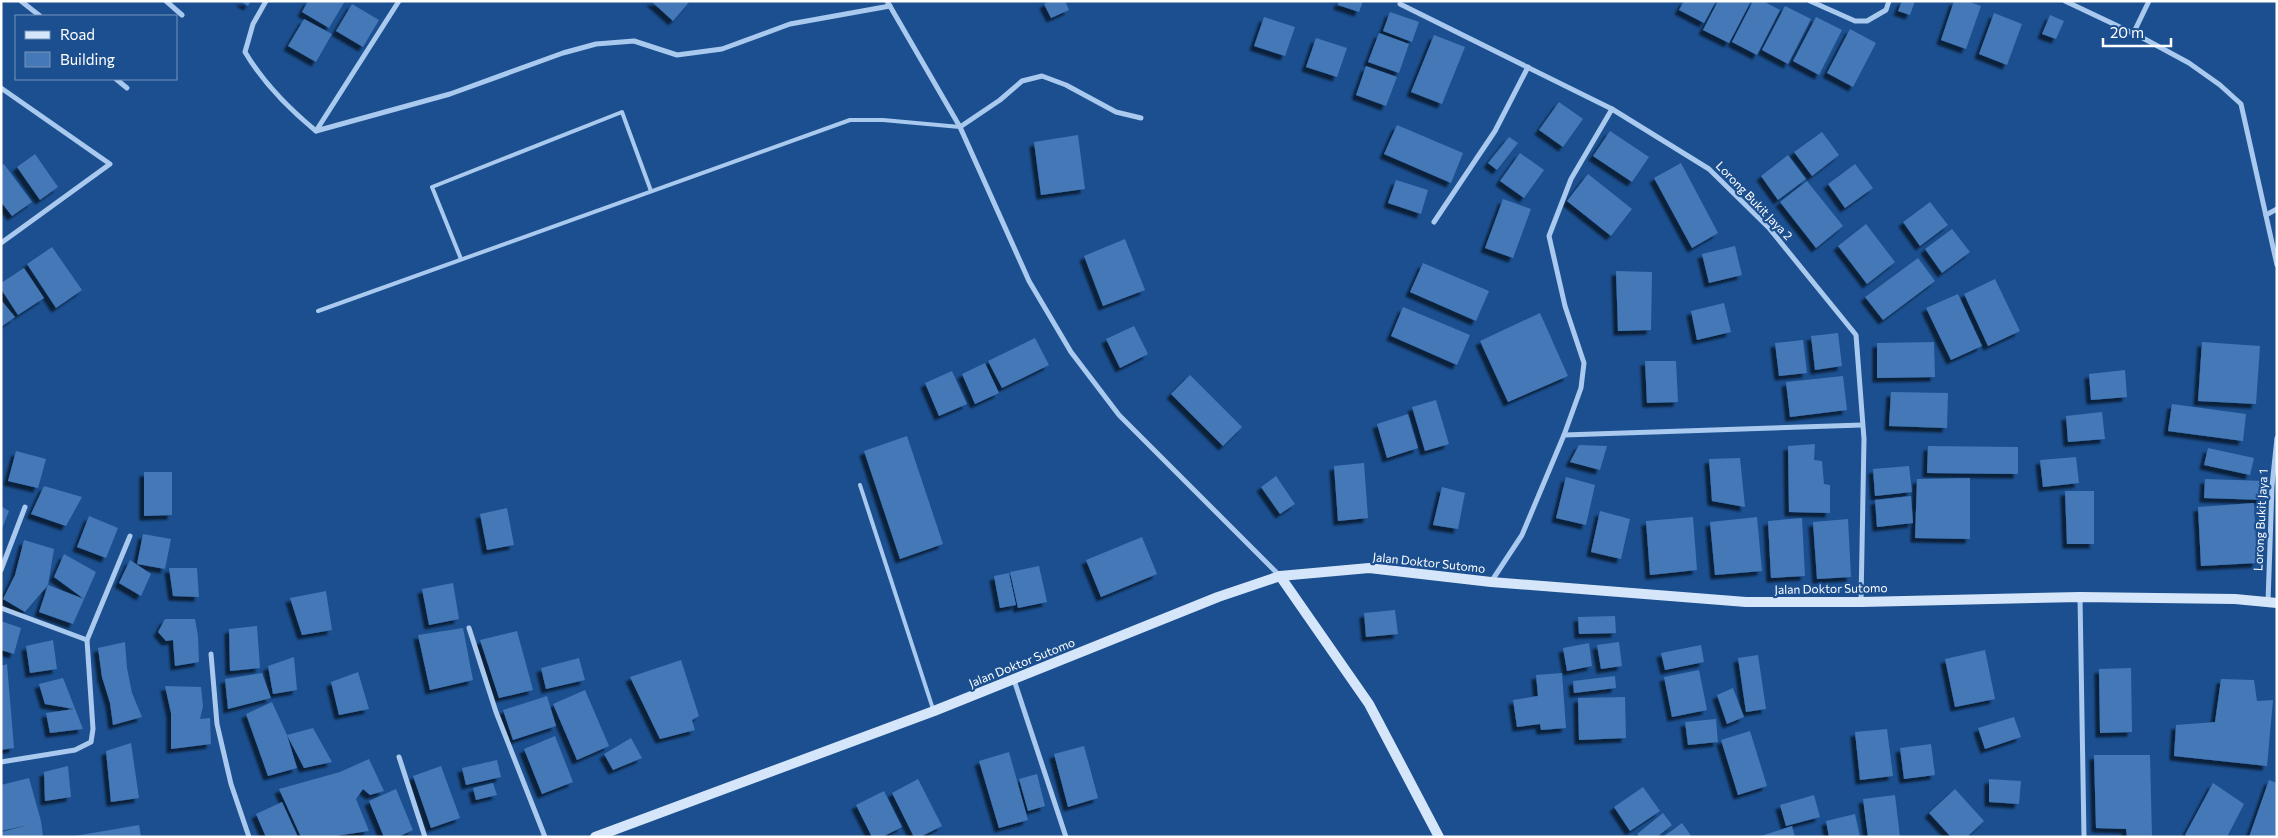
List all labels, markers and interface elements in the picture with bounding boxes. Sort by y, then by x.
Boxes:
legend [15,15,178,80]
scale bar [2103,15,2170,47]
text: 20 m [2110,23,2144,41]
text: Road [60,25,95,43]
text: Building [60,50,115,68]
street label: Lorong Bukit Jaya 2 [1713,158,1796,243]
street label: Lorong Bukit Jaya 1 [2250,469,2271,571]
street label: Jalan Doktor Sutomo [1372,549,1486,576]
street label: Jalan Doktor Sutomo [1774,580,1888,597]
street label: Jalan Doktor Sutomo [966,634,1077,691]

